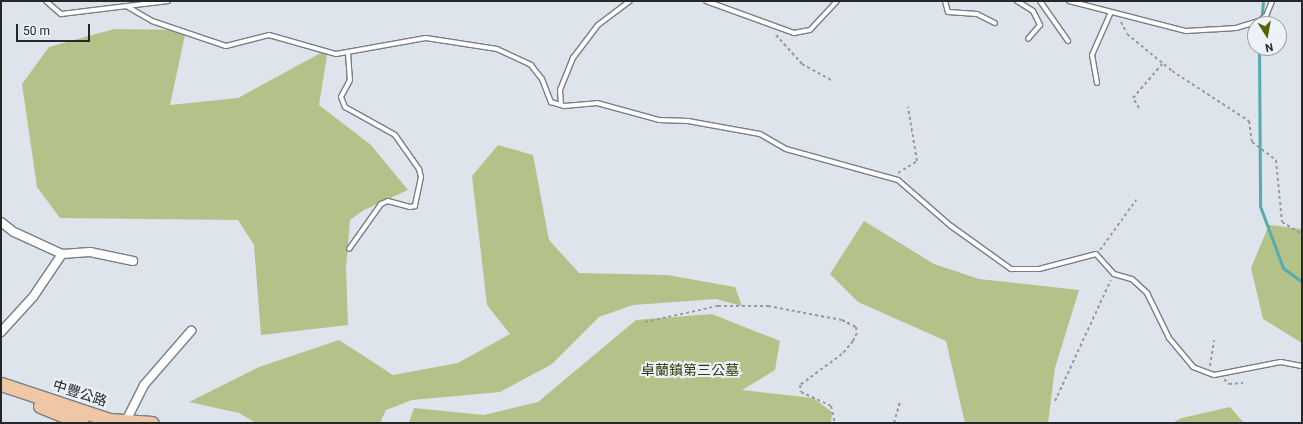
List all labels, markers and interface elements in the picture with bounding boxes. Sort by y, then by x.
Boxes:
scale bar [18,16,92,42]
north arrow [1247,16,1287,56]
text: 50 m [23,24,50,38]
text: N [1264,40,1274,54]
park label: 卓蘭鎮第三公墓 [641,362,739,378]
street label: 中豐公路 [51,376,109,410]

